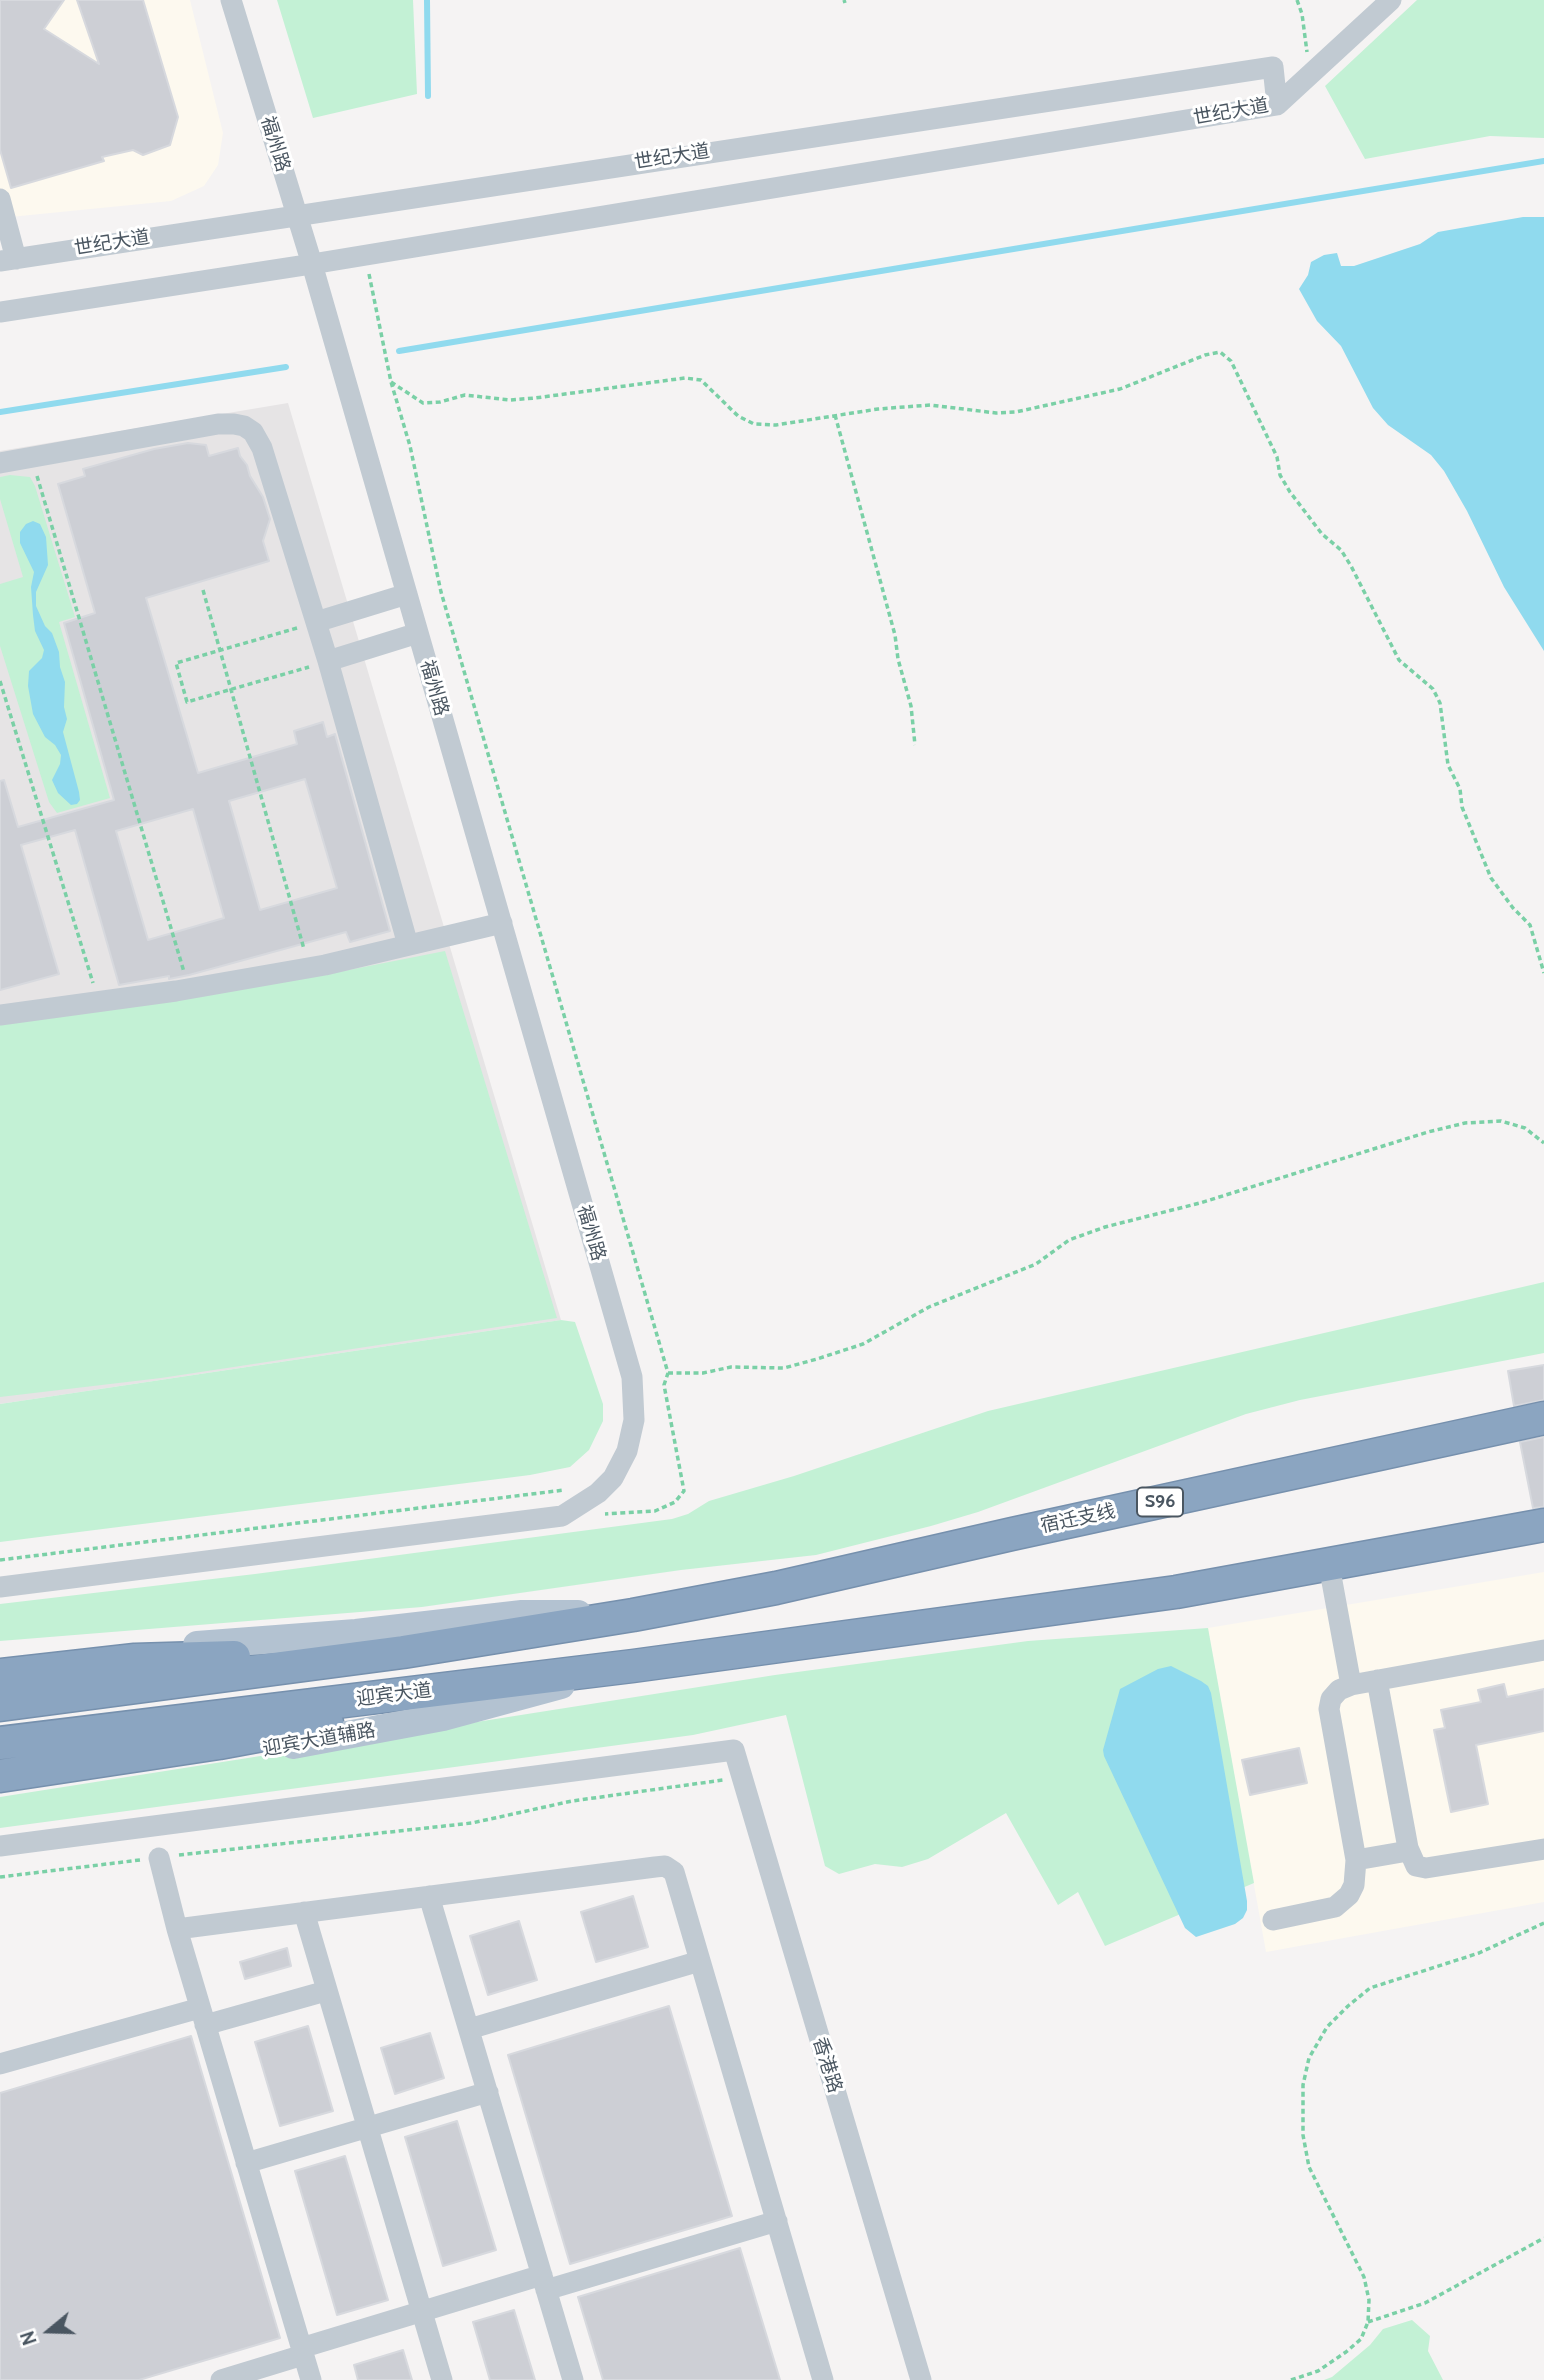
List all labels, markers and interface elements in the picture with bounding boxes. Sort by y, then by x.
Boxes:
street label: 世纪大道 [1192,94,1270,130]
street label: 福州路 [256,113,294,175]
street label: 世纪大道 [633,140,711,174]
street label: 世纪大道 [73,226,151,260]
street label: 福州路 [415,657,453,719]
street label: 福州路 [572,1202,610,1264]
road number: S96 [1137,1488,1183,1517]
street label: 宿迁支线 [1038,1500,1118,1538]
street label: 迎宾大道 [355,1679,433,1711]
street label: 迎宾大道辅路 [261,1719,377,1761]
street label: 香港路 [808,2034,846,2096]
north arrow [14,2296,84,2366]
text: N [16,2328,42,2348]

